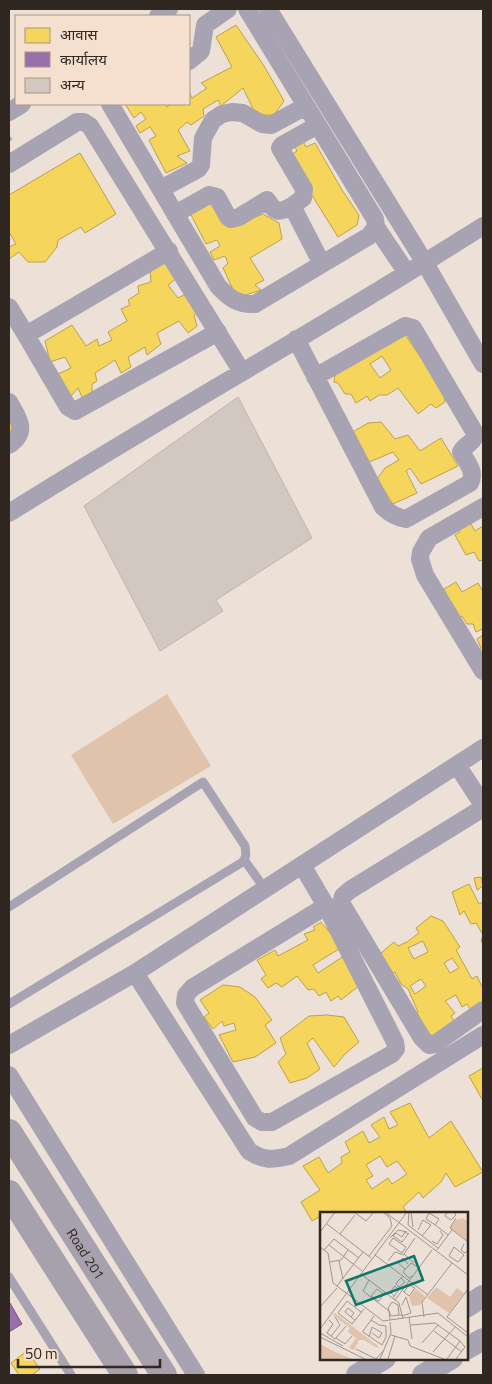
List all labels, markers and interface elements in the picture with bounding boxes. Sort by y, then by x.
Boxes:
legend [15,15,190,105]
text: आवास [60,23,99,46]
text: कार्यालय [60,48,107,71]
text: अन्य [60,73,85,96]
inset map [320,1212,467,1359]
street label: Road 201 [62,1224,111,1283]
scale bar [18,1336,160,1368]
text: 50 m [25,1342,58,1365]

